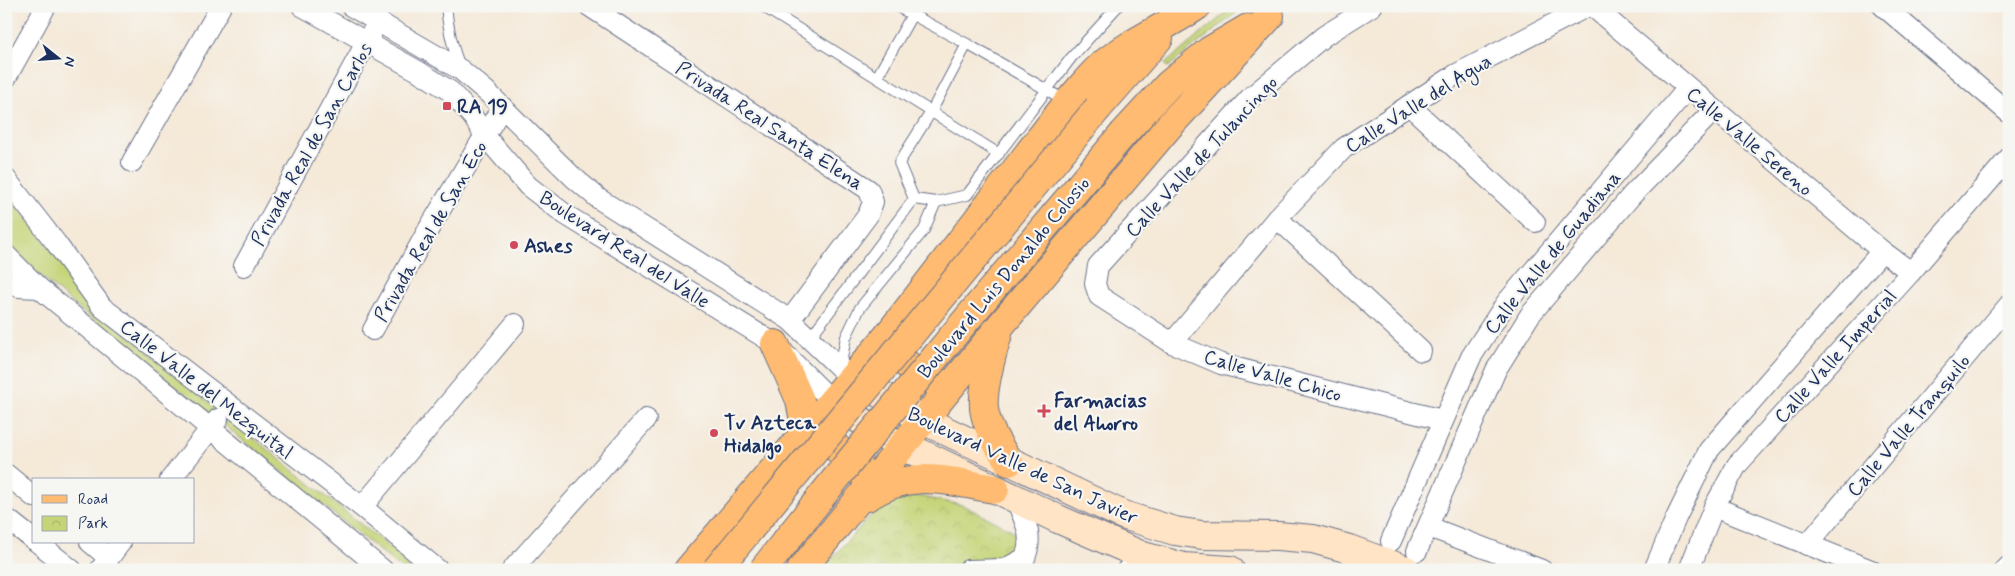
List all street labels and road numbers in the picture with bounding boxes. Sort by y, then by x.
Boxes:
street label: Privada Real de San Carlos [245,38,380,251]
street label: Calle Valle del Agua [1340,48,1498,161]
street label: Privada Real Santa Elena [670,55,868,197]
street label: Calle Valle de Tulancingo [1120,70,1284,244]
street label: Calle Valle Sereno [1680,81,1818,203]
street label: Privada Real de San Eco [368,136,494,327]
street label: Calle Valle de Guadiana [1479,165,1628,340]
street label: Boulevard Luis Donaldo Colosio [912,171,1097,385]
street label: Boulevard Real del Valle [534,185,715,316]
street label: Calle Valle Imperial [1769,284,1904,430]
street label: Calle Valle del Mezquital [114,314,298,466]
street label: Calle Valle Chico [1200,344,1345,409]
street label: Calle Valle Tranquilo [1841,349,1977,503]
street label: Boulevard Valle de San Javier [903,401,1142,532]

